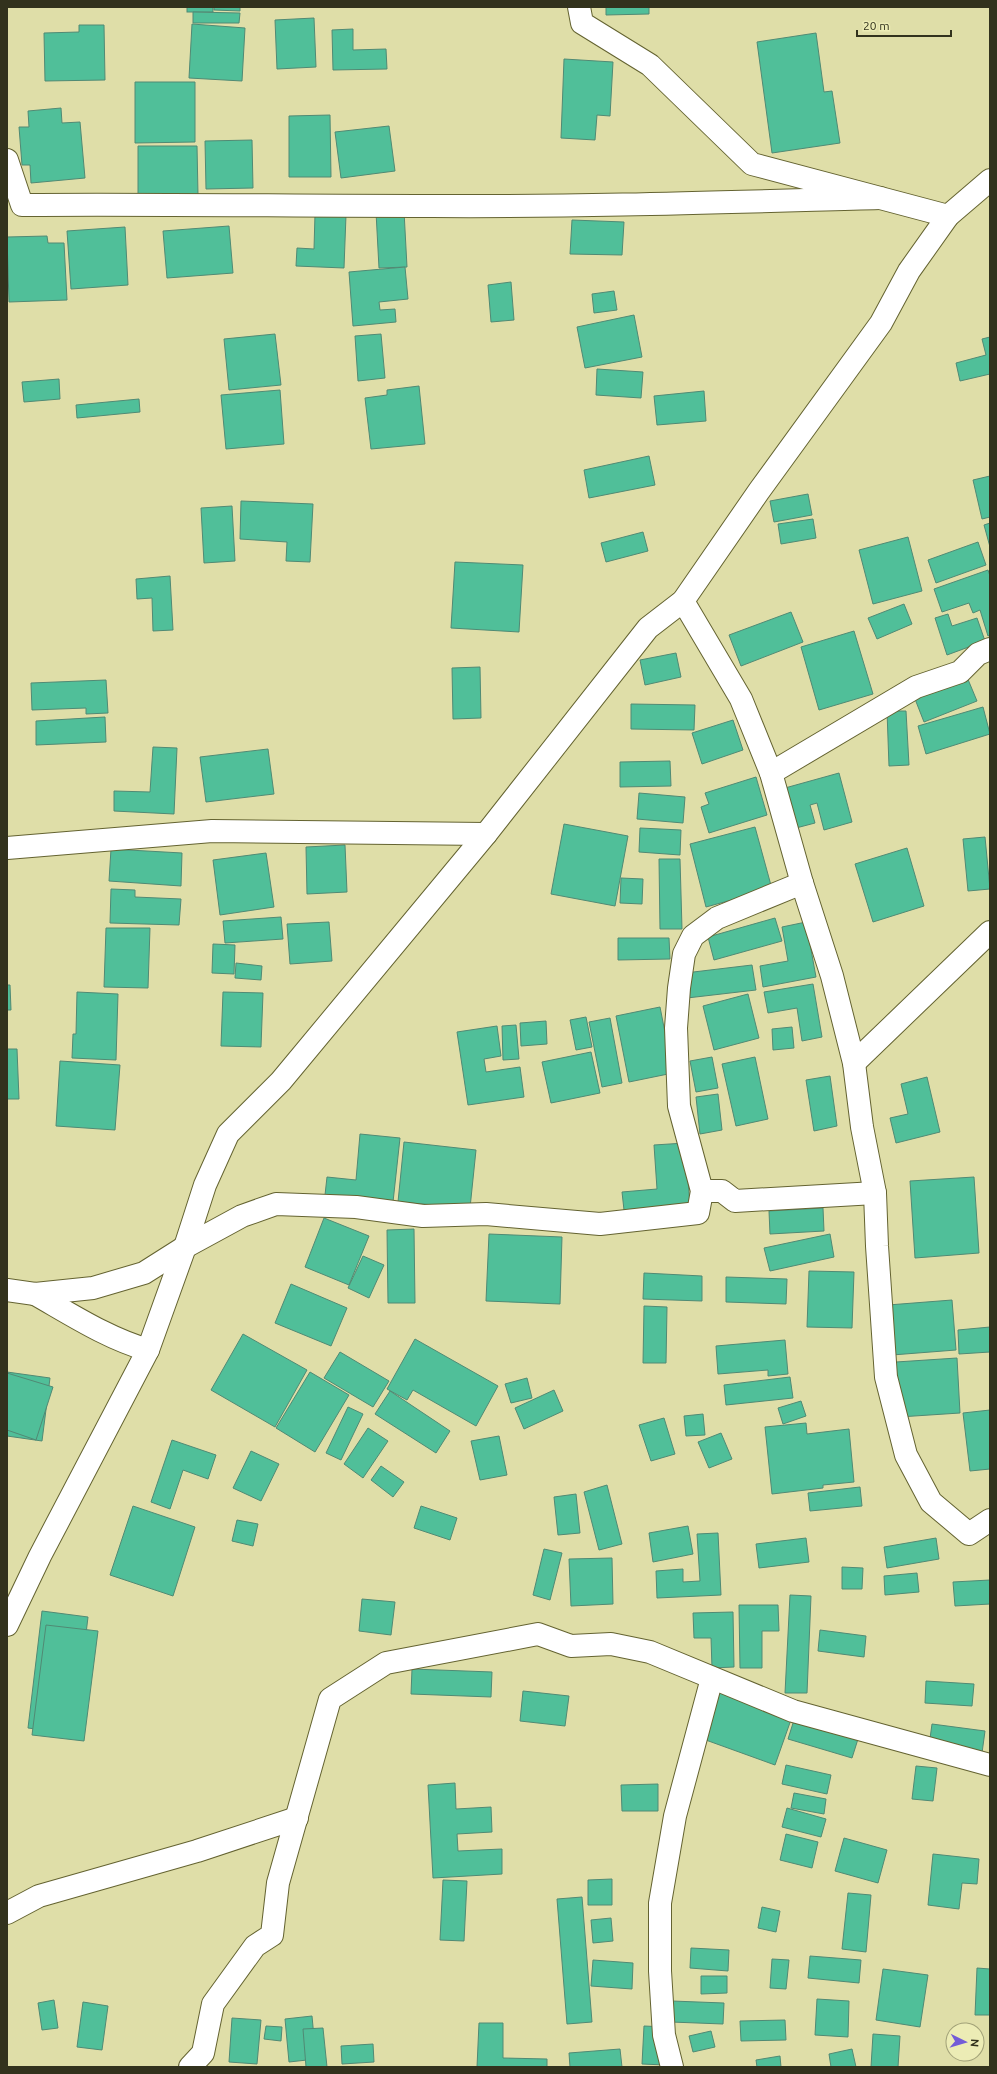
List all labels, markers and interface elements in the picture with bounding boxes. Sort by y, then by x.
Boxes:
scale bar [857,12,951,38]
text: 20 m [863,19,890,32]
north arrow [945,2022,985,2062]
text: N [969,2038,981,2047]

